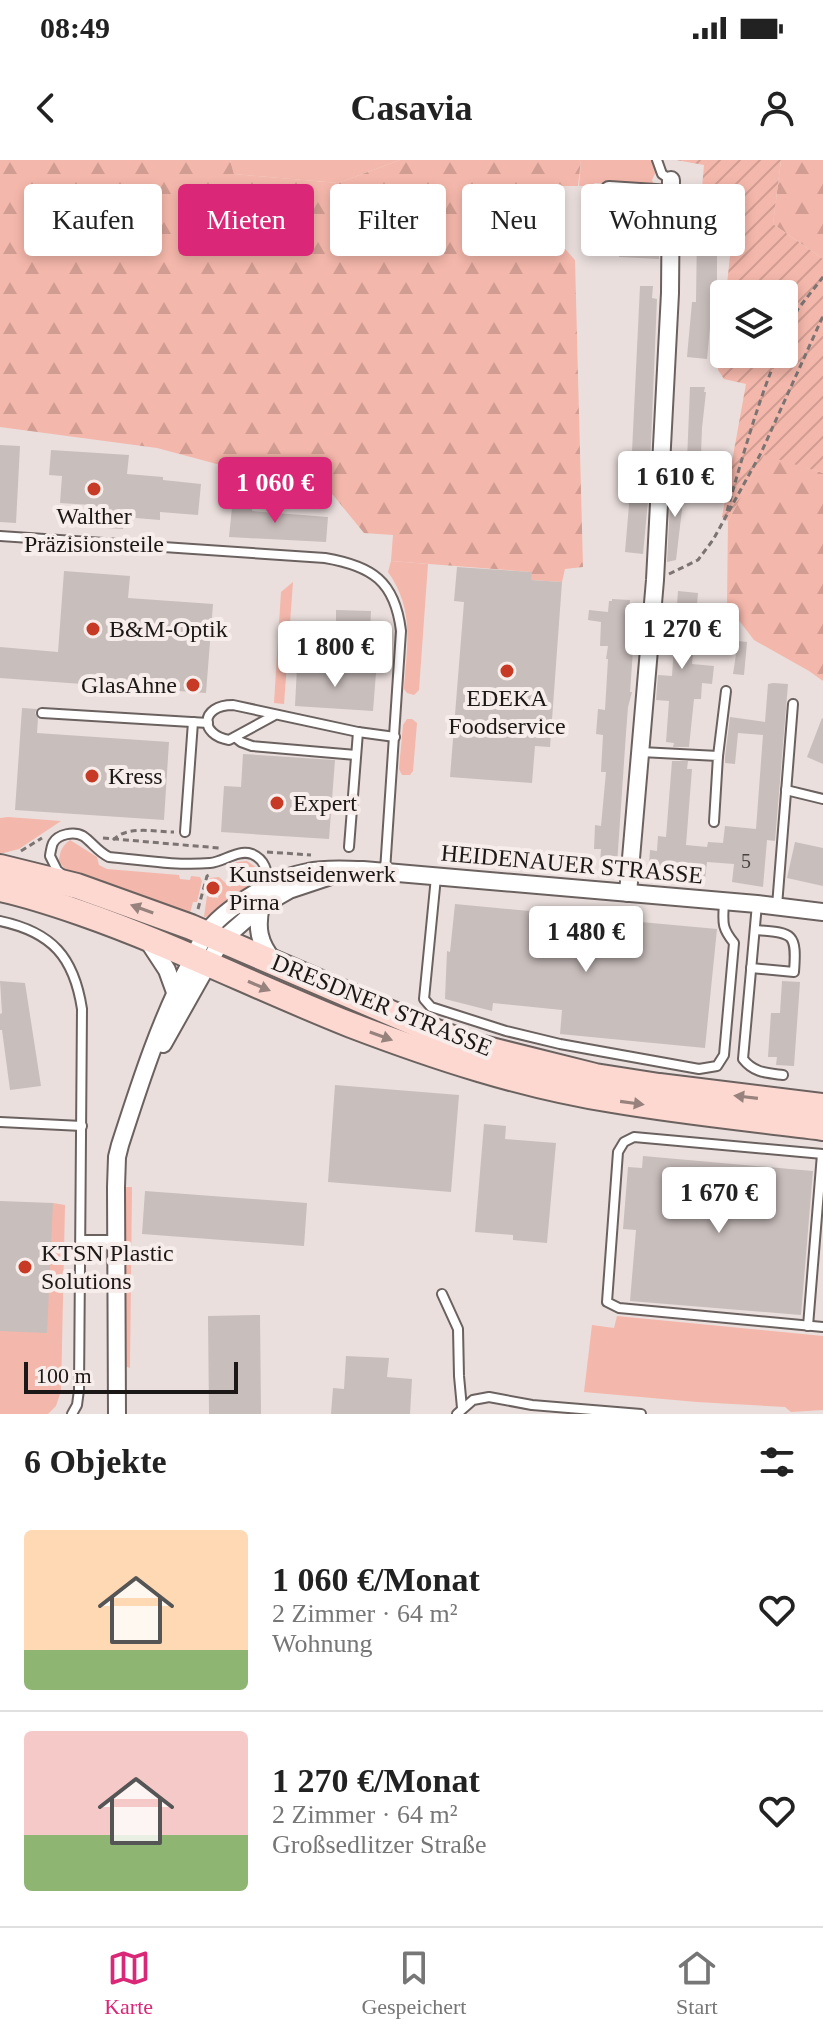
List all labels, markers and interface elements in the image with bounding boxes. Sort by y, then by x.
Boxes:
text: 08:49 [40,11,110,44]
icon: back [24,86,68,130]
icon: person [755,86,799,130]
text: Casavia [350,88,473,128]
chip: Kaufen [24,184,162,256]
chip: Mieten [178,184,314,256]
chip: Filter [330,184,446,256]
chip: Neu [462,184,565,256]
chip: Wohnung [581,184,745,256]
map controls [710,280,798,368]
button: layers [710,280,798,368]
pin: 1 610 € [601,451,749,519]
pin: 1 060 € [201,457,349,525]
text: 1 610 € [636,462,714,491]
text: 1 060 € [236,468,314,497]
marker: Walther Präzisionsteile [85,480,103,498]
place label: Walther Präzisionsteile [24,503,164,557]
pin: 1 270 € [608,603,756,671]
text: 1 270 € [643,614,721,643]
place label: B&M-Optik [109,616,228,642]
marker: B&M-Optik [84,620,102,638]
pin: 1 800 € [261,621,409,689]
text: 1 800 € [296,632,374,661]
marker: EDEKA Foodservice [498,662,516,680]
place label: GlasAhne [81,672,177,698]
marker: GlasAhne [184,676,202,694]
place label: EDEKA Foodservice [448,685,566,739]
place label: Kress [108,763,163,789]
marker: Kress [83,767,101,785]
place label: Expert [293,790,357,816]
marker: Expert [268,794,286,812]
street label: HEIDENAUER STRASSE [440,840,704,888]
house number: 5 [741,850,751,872]
place label: Kunstseidenwerk Pirna [229,861,396,915]
marker: Kunstseidenwerk Pirna [204,879,222,897]
one-way arrow [130,902,154,915]
pin: 1 480 € [512,906,660,974]
text: 1 480 € [547,917,625,946]
street label: DRESDNER STRASSE [268,949,496,1061]
one-way arrow [247,979,270,992]
one-way arrow [370,1030,394,1042]
one-way arrow [733,1090,758,1103]
one-way arrow [620,1097,645,1110]
pin: 1 670 € [645,1167,793,1235]
text: 1 670 € [680,1178,758,1207]
place label: KTSN Plastic Solutions [41,1240,174,1294]
marker: KTSN Plastic Solutions [16,1258,34,1276]
scale bar [24,1358,238,1394]
text: 100 m [36,1363,92,1388]
icon: filters [755,1440,799,1484]
text: 6 Objekte [24,1443,167,1480]
text: 1 060 €/Monat [272,1561,480,1598]
icon: home [88,1562,184,1658]
icon: heart [755,1588,799,1632]
text: 2 Zimmer · 64 m² [272,1599,457,1628]
text: Wohnung [272,1629,372,1658]
text: 1 270 €/Monat [272,1762,480,1799]
icon: home [88,1763,184,1859]
icon: heart [755,1789,799,1833]
text: 2 Zimmer · 64 m² [272,1800,457,1829]
text: Großsedlitzer Straße [272,1830,486,1859]
tab: Karte [104,1946,153,2020]
tab: Gespeichert [361,1946,466,2020]
tab: Start [675,1946,719,2020]

